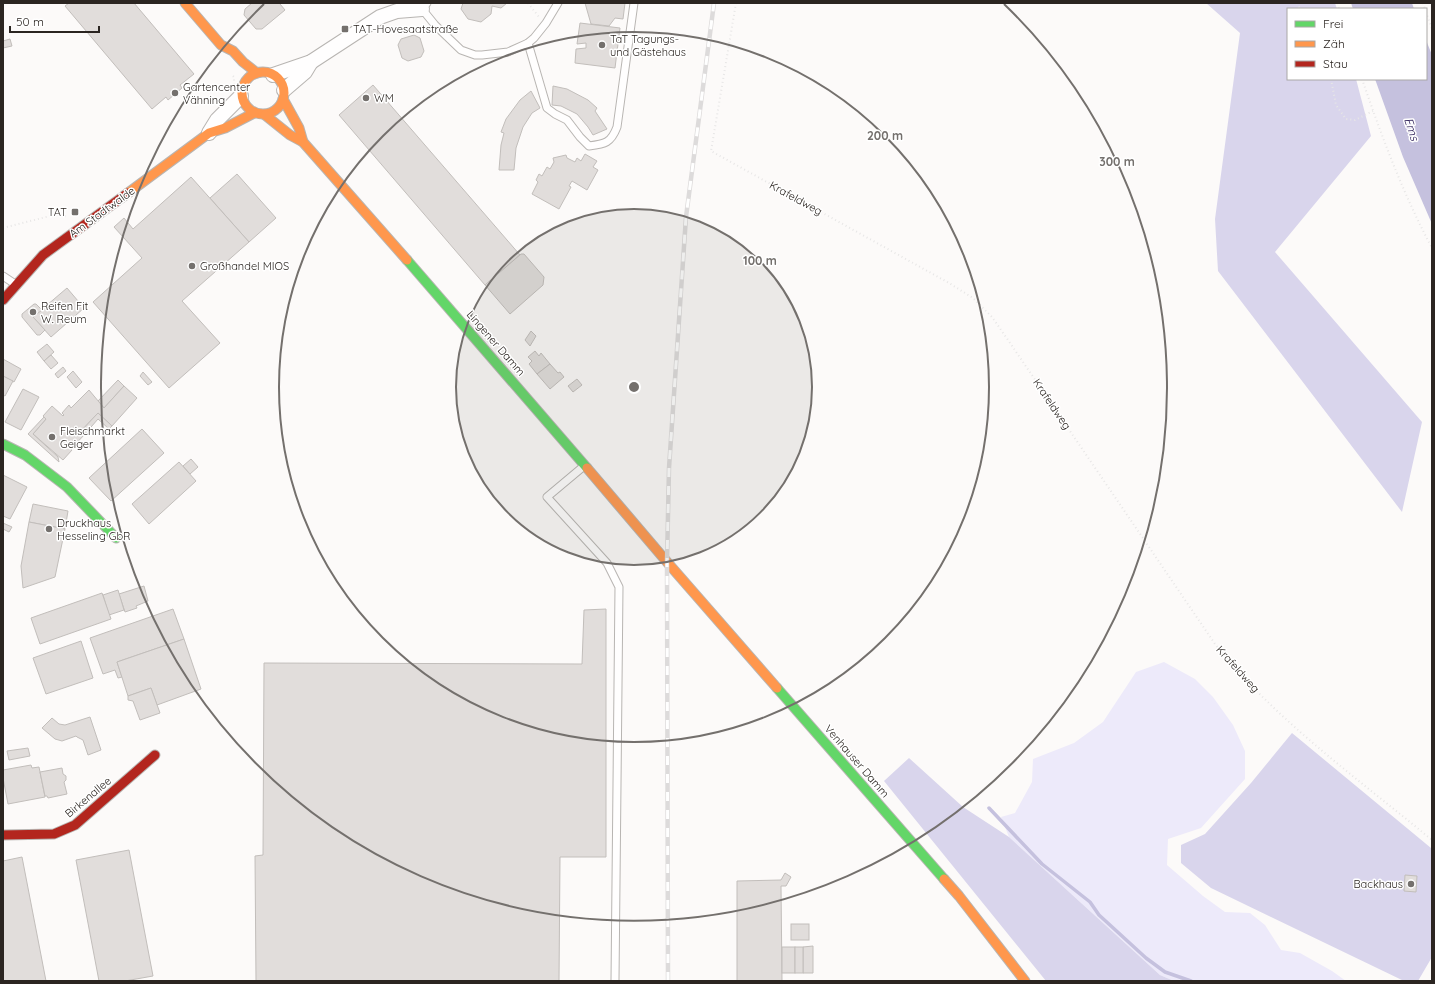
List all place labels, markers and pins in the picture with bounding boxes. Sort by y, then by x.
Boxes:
place label: TAT-Hovesaatstraße [353,22,458,36]
marker: TAT-Hovesaatstraße [340,24,350,34]
place label: TaT Tagungs- und Gästehaus [610,32,686,59]
marker: TaT Tagungs- und Gästehaus [597,40,607,50]
place label: Gartencenter Vähning [183,80,251,107]
marker: Gartencenter Vähning [170,88,180,98]
place label: WM [374,91,394,105]
marker: WM [361,93,371,103]
place label: TAT [48,205,67,219]
marker: TAT [70,207,80,217]
place label: Großhandel MIOS [200,259,289,273]
marker: Großhandel MIOS [187,261,197,271]
place label: Reifen Fit W. Reum [41,299,89,326]
marker: Reifen Fit W. Reum [28,307,38,317]
centre of rings [627,380,641,394]
place label: Fleischmarkt Geiger [60,424,125,451]
marker: Fleischmarkt Geiger [47,432,57,442]
place label: Druckhaus Hesseling GbR [57,516,130,543]
marker: Druckhaus Hesseling GbR [44,524,54,534]
place label: Backhaus [1353,877,1403,891]
marker: Backhaus [1406,879,1416,889]

